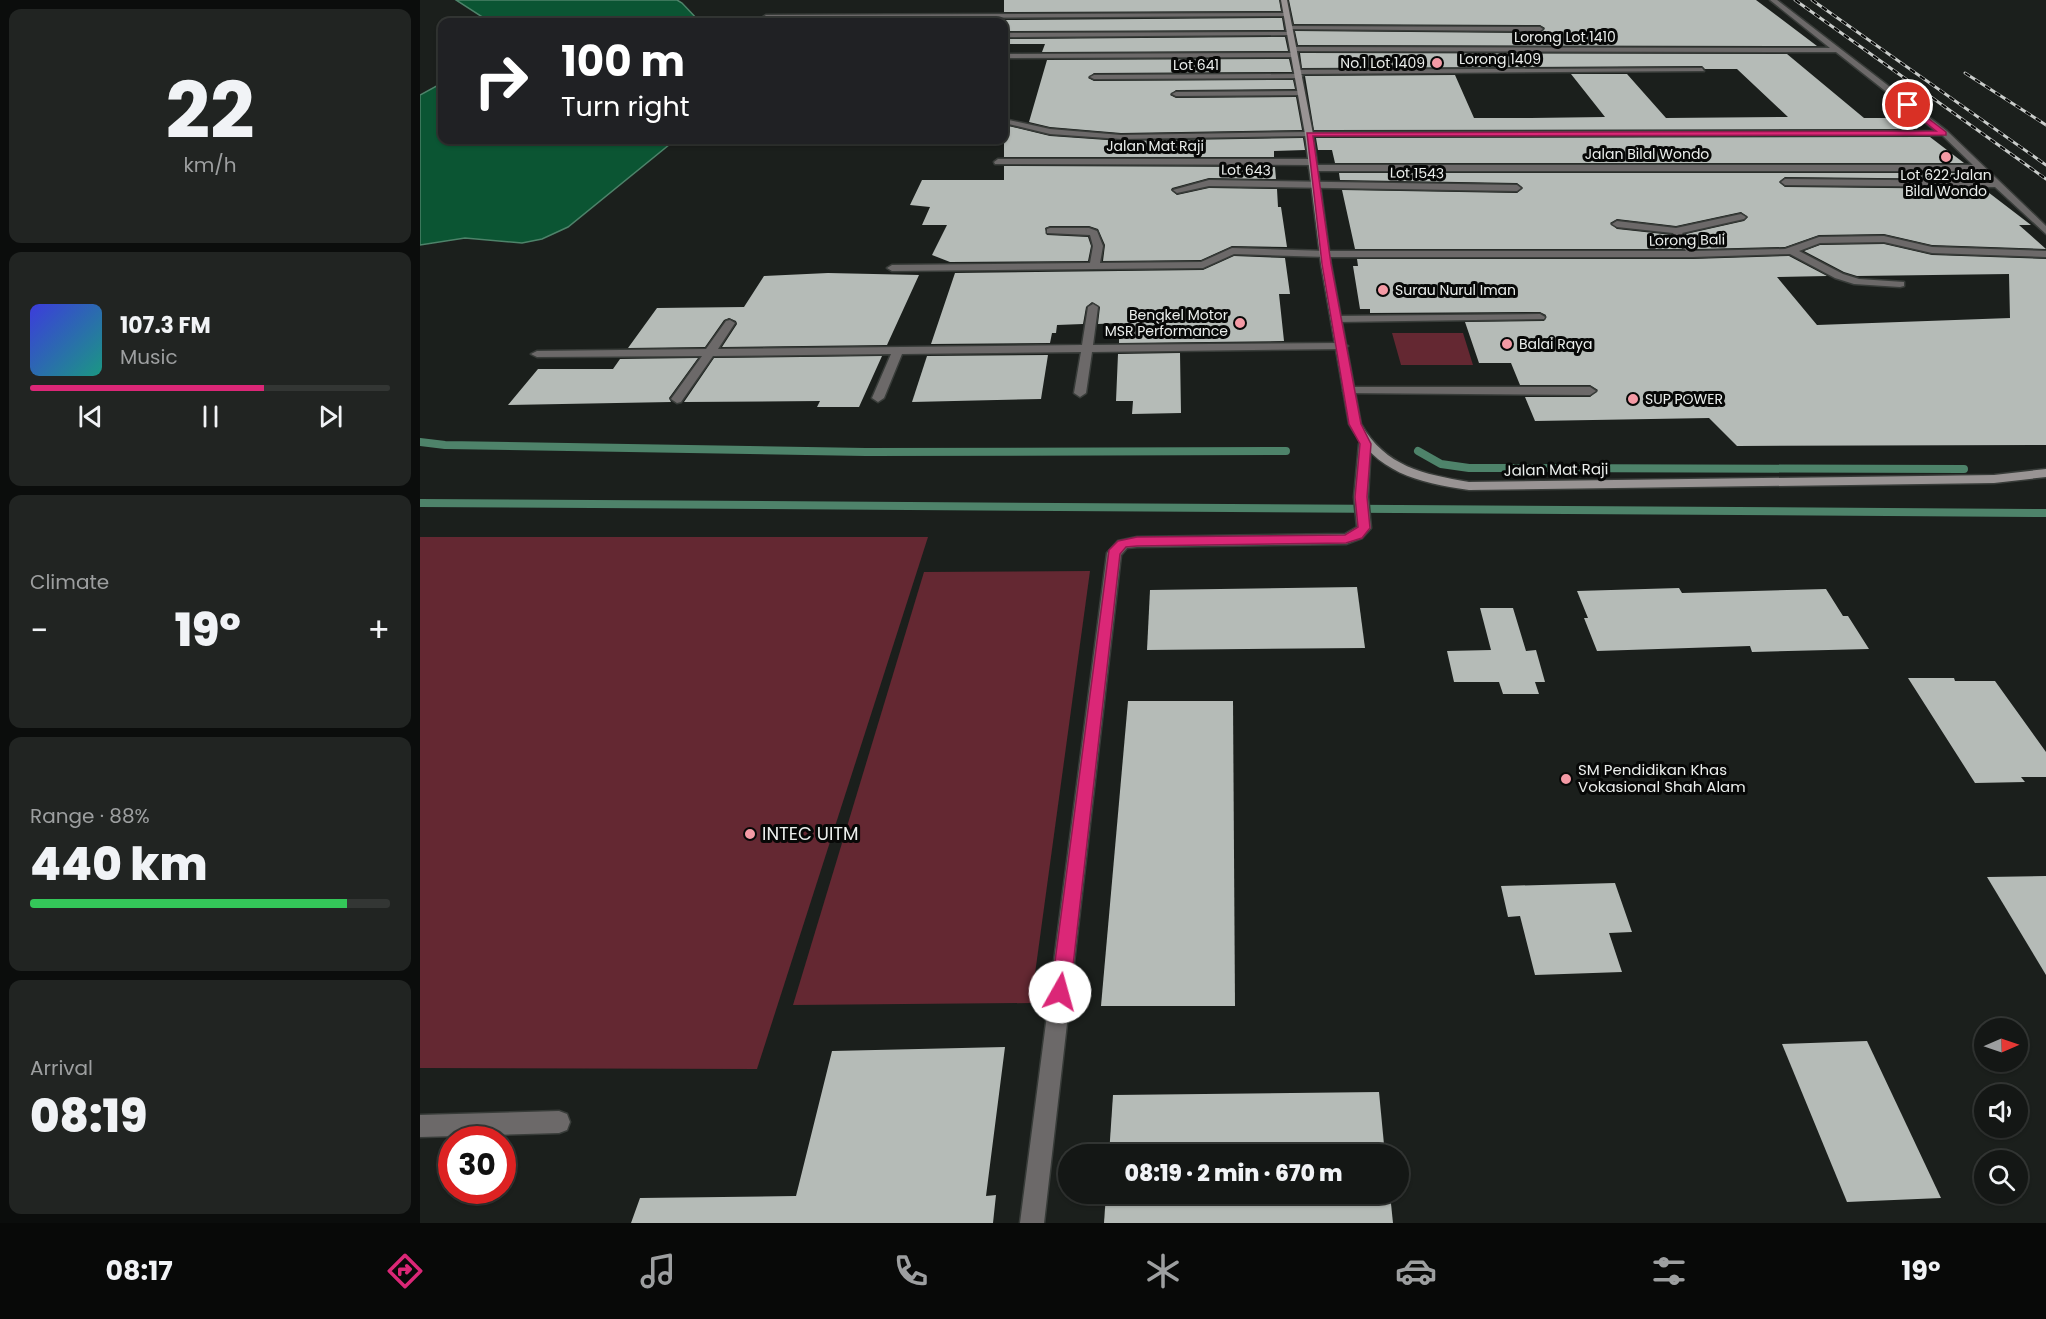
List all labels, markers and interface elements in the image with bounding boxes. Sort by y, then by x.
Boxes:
street label: Lorong Lot 1410 [1514,27,1616,47]
text: 100 m [561,32,685,91]
icon: right [462,42,540,120]
street label: Lorong 1409 [1459,49,1541,69]
place label: No.1 Lot 1409 [1340,53,1425,73]
street label: Lot 641 [1173,55,1219,75]
text: 22 [165,56,255,165]
marker: No.1 Lot 1409 [1430,56,1444,70]
pin [1882,79,1933,130]
text: Turn right [561,88,690,125]
icon: arrive [1891,88,1924,121]
street label: Jalan Mat Raji [1106,136,1204,156]
street label: Jalan Bilal Wondo [1585,144,1709,164]
marker: Lot 622 Jalan Bilal Wondo [1939,150,1953,164]
text: km/h [183,151,237,179]
street label: Lot 643 [1221,160,1271,180]
street label: Lot 1543 [1390,163,1444,183]
place label: Lot 622 Jalan Bilal Wondo [1900,165,1992,201]
street label: Lorong Bali [1649,229,1725,251]
place label: Surau Nurul Iman [1395,280,1516,300]
marker: Surau Nurul Iman [1376,283,1390,297]
place label: Bengkel Motor MSR Performance [1105,305,1228,341]
text: 107.3 FM [120,310,211,341]
marker: Bengkel Motor MSR Performance [1233,316,1247,330]
place label: Balai Raya [1519,334,1592,354]
marker: Balai Raya [1500,337,1514,351]
text: Music [120,343,178,371]
place label: SUP POWER [1645,389,1723,409]
marker: SUP POWER [1626,392,1640,406]
icon: previous [74,400,107,433]
icon: pause [194,400,227,433]
icon: next [314,400,347,433]
street label: Jalan Mat Raji [1503,458,1609,481]
text: Climate [30,568,109,596]
text: 19° [175,599,241,662]
text: − [30,607,48,654]
text: + [367,607,390,654]
place label: SM Pendidikan Khas Vokasional Shah Alam [1578,759,1746,797]
marker: SM Pendidikan Khas Vokasional Shah Alam [1559,772,1573,786]
text: Range · 88% [30,802,150,830]
place label: INTEC UITM [762,821,859,846]
marker: INTEC UITM [743,827,757,841]
text: 440 km [30,833,207,896]
position arrow [1028,960,1092,1024]
north arrow [1974,1018,2028,1072]
map controls [1974,1018,2028,1204]
text: Arrival [30,1054,93,1082]
button: sound [1974,1084,2028,1138]
text: 08:19 [30,1085,147,1148]
speed limit sign: 30 [438,1126,516,1204]
button: search [1974,1150,2028,1204]
text: 08:19 · 2 min · 670 m [1124,1158,1343,1189]
icon: directions [384,1250,426,1292]
icon: music [637,1250,679,1292]
icon: phone [890,1250,932,1292]
icon: climate [1142,1250,1184,1292]
icon: car [1395,1250,1437,1292]
icon: filters [1648,1250,1690,1292]
text: 08:17 [105,1252,173,1289]
text: 19° [1901,1252,1940,1289]

